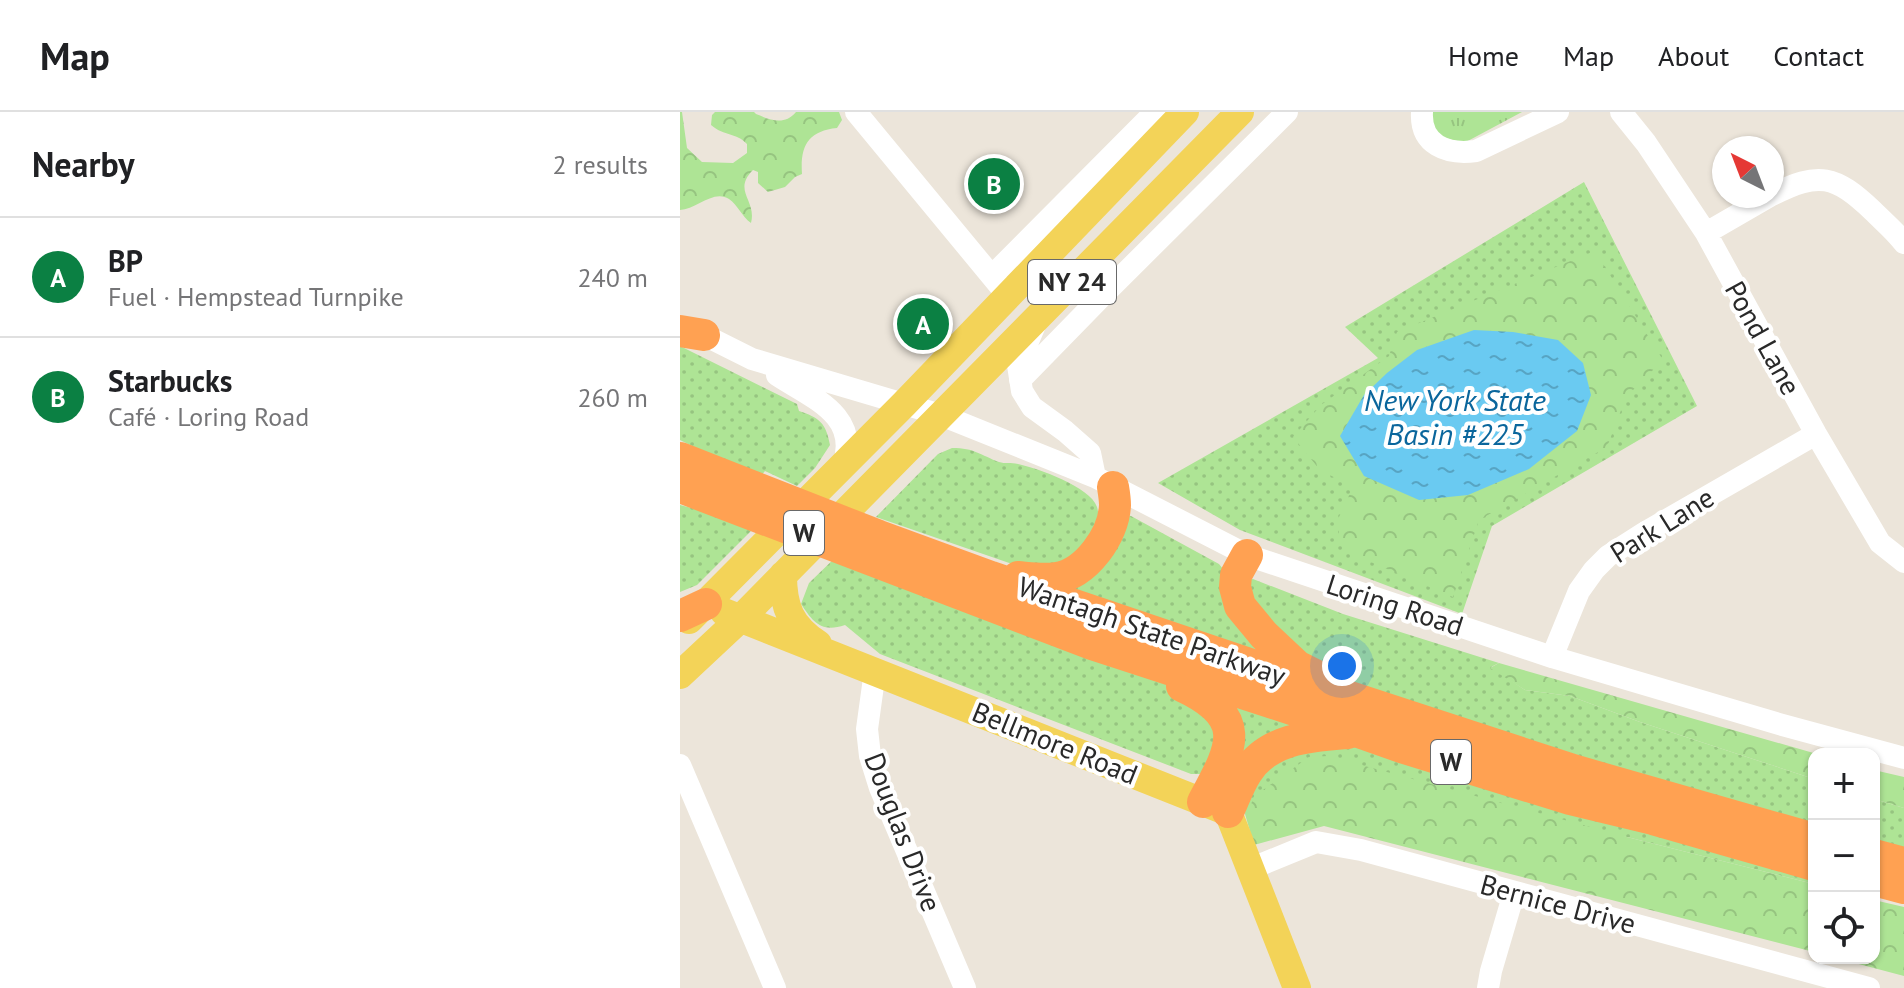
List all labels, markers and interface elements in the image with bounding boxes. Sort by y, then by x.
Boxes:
text: Map [40,31,110,80]
text: Home [1448,37,1519,74]
text: Map [1563,37,1614,74]
text: About [1658,37,1729,74]
text: Contact [1773,37,1864,74]
north arrow [1712,136,1784,208]
text: Nearby [32,142,134,186]
text: 2 results [553,148,648,181]
pin: B [968,154,1020,214]
text: BP [108,241,143,280]
road number: NY 24 [1028,260,1116,304]
text: A [50,261,66,294]
text: 240 m [577,261,648,294]
street label: Pond Lane [1717,274,1810,401]
text: Fuel · Hempstead Turnpike [108,280,404,313]
pin: A [897,294,949,354]
text: Starbucks [108,361,232,400]
water label: New York State Basin #225 [1364,380,1546,453]
text: B [50,381,66,414]
text: 260 m [577,381,648,414]
text: Café · Loring Road [108,400,309,433]
street label: Park Lane [1603,478,1721,571]
road number: W [784,511,824,555]
street label: Loring Road [1322,565,1468,644]
street label: Wantagh State Parkway [1013,567,1291,694]
your location [1322,646,1362,686]
street label: Bellmore Road [967,693,1143,792]
road number: W [1431,740,1471,784]
street label: Douglas Drive [856,747,951,917]
map controls [1808,748,1880,964]
button: + [1808,748,1880,820]
button: − [1808,820,1880,892]
street label: Bernice Drive [1476,865,1640,942]
button: locate [1808,892,1880,964]

